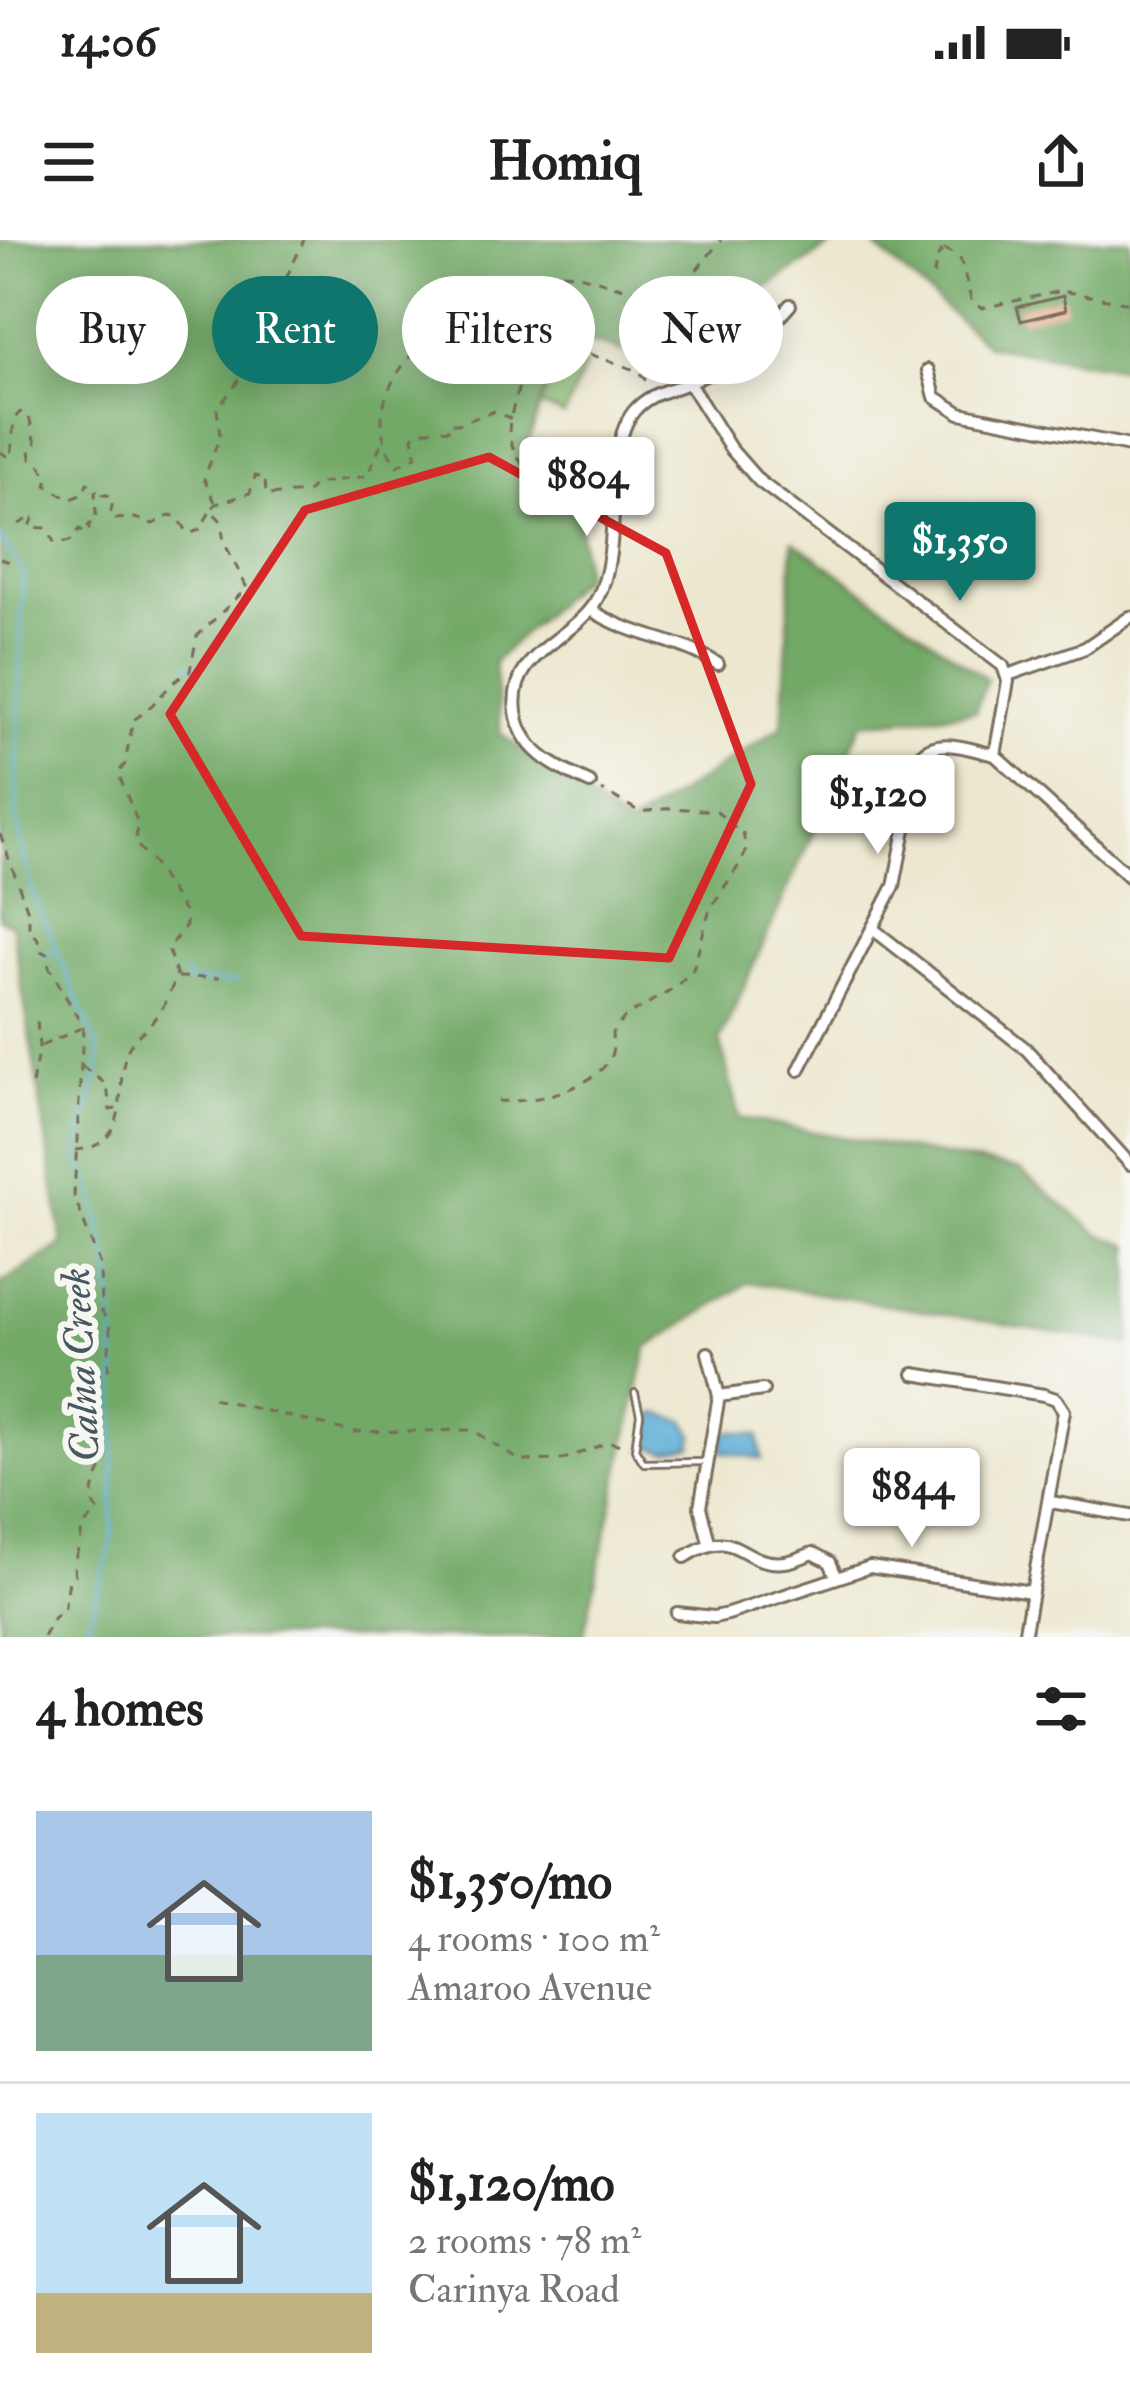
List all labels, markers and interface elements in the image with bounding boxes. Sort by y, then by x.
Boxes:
text: 14:06 [60,14,157,70]
text: Homiq [488,128,642,196]
icon: menu [36,129,102,195]
icon: share [1028,129,1094,195]
chip: Buy [36,276,188,384]
chip: Rent [212,276,378,384]
chip: Filters [402,276,595,384]
chip: New [619,276,783,384]
pin: $804 [516,437,658,539]
text: $804 [546,451,628,500]
pin: $1,350 [862,502,1058,604]
text: $1,350 [911,516,1009,565]
pin: $1,120 [780,755,976,857]
text: $1,120 [829,769,927,818]
water label: Calna Creek [50,1266,112,1464]
pin: $844 [841,1448,983,1550]
text: $844 [871,1462,953,1511]
icon: filters [1028,1676,1094,1742]
text: 4 homes [36,1677,204,1741]
text: $1,350/mo [408,1850,612,1914]
icon: home [132,1859,276,2003]
text: 4 rooms · 100 m² [408,1914,660,1963]
text: Amaroo Avenue [408,1963,652,2012]
text: $1,120/mo [408,2152,615,2216]
icon: home [132,2161,276,2305]
text: 2 rooms · 78 m² [408,2216,641,2265]
text: Carinya Road [408,2265,620,2314]

